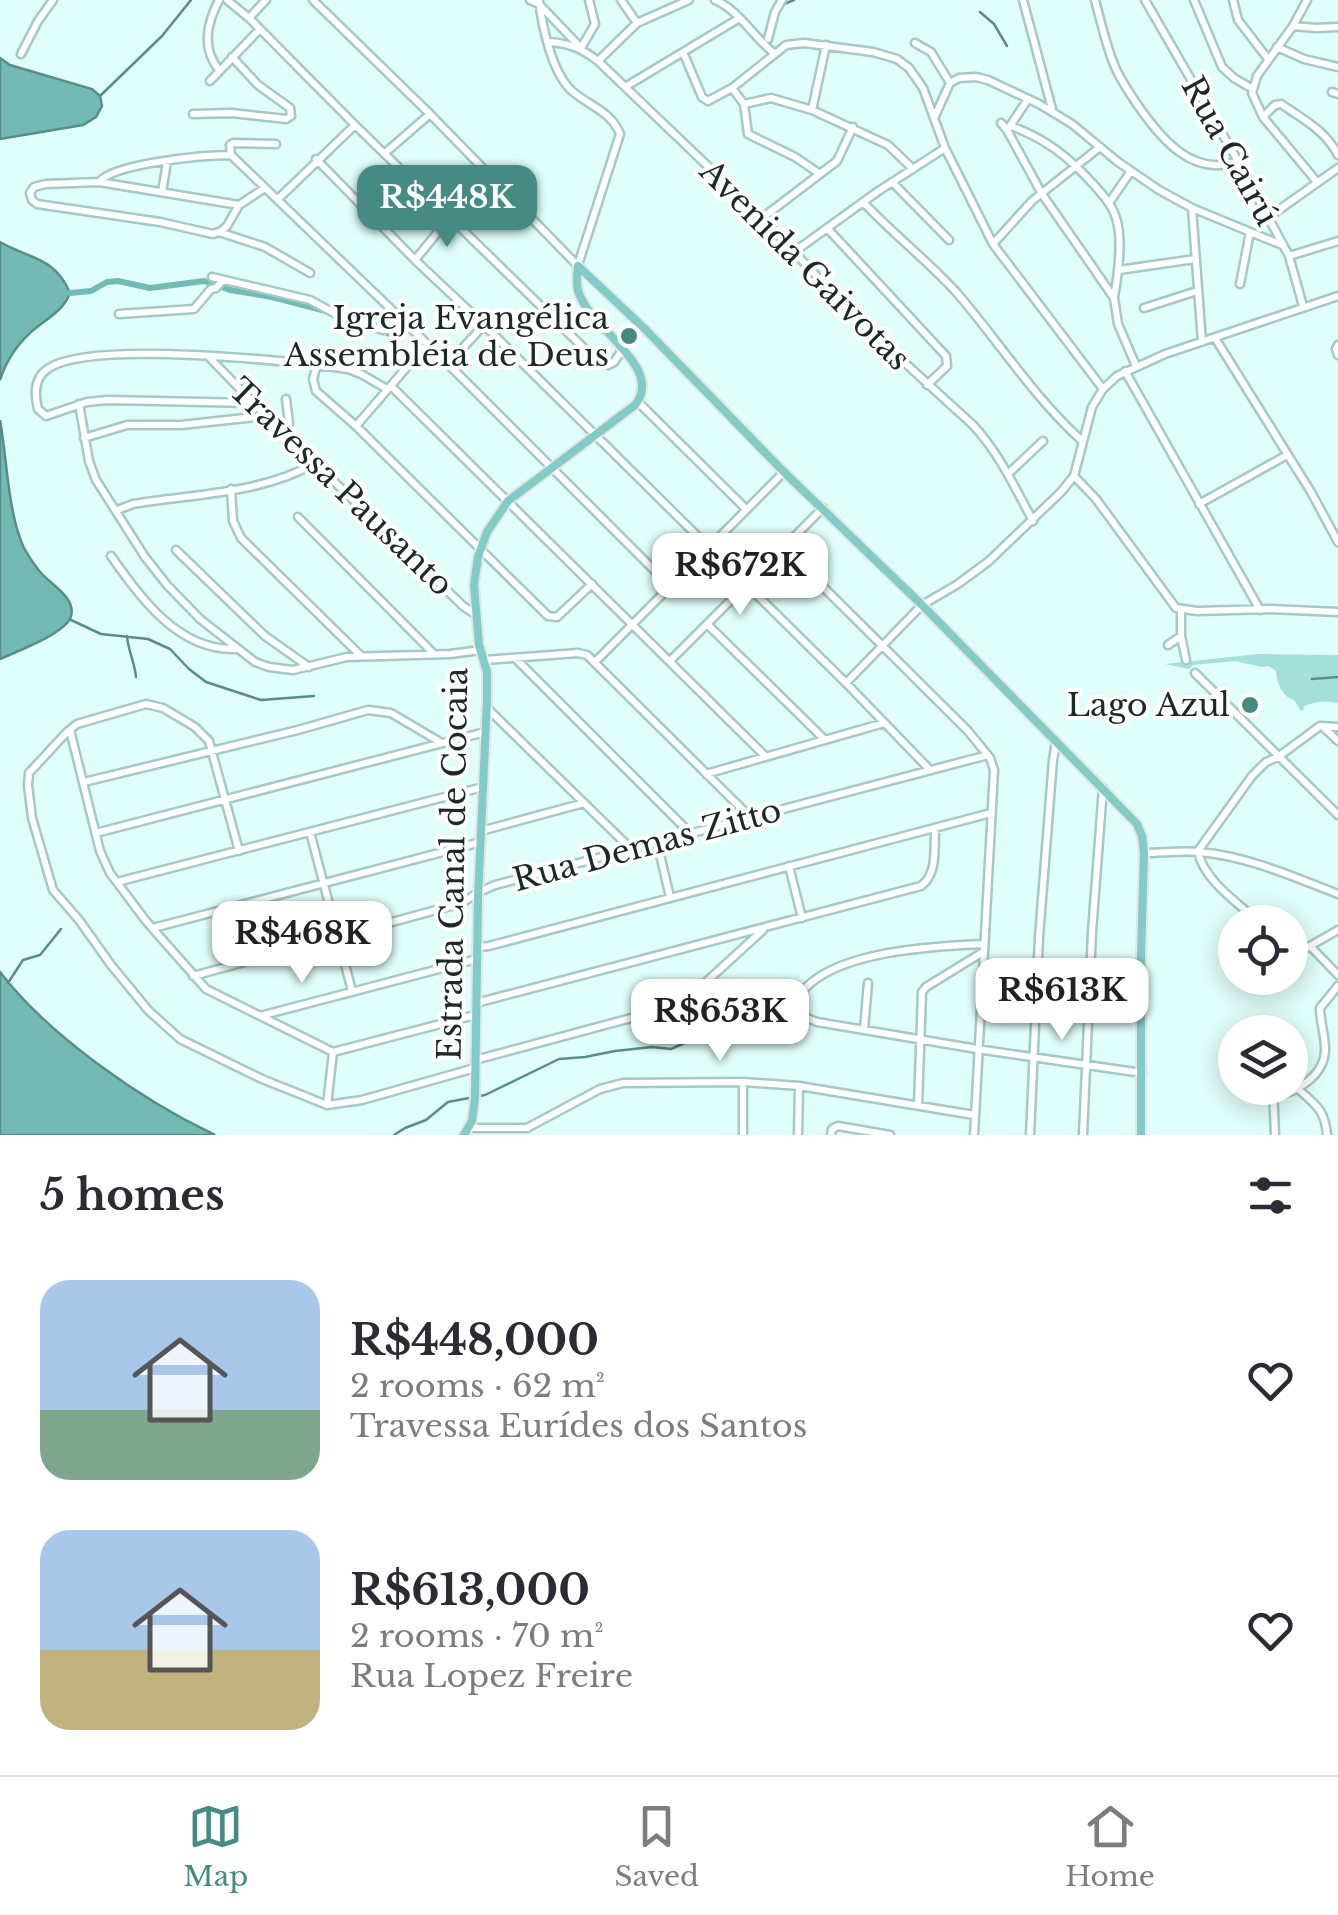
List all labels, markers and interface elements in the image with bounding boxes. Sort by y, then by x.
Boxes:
street label: Rua Cairú [1173,69,1287,233]
street label: Avenida Gaivotas [691,151,919,379]
pin: R$448K [366,165,528,250]
text: R$448K [379,177,515,217]
place label: Igreja Evangélica Assembléia de Deus [283,298,609,375]
marker: Igreja Evangélica Assembléia de Deus [618,325,640,347]
street label: Travessa Pausanto [220,370,462,604]
pin: R$672K [659,533,821,618]
text: R$672K [674,545,806,585]
street label: Estrada Canal de Cocaia [430,667,476,1061]
place label: Lago Azul [1067,685,1230,725]
marker: Lago Azul [1239,694,1261,716]
street label: Rua Demas Zitto [508,790,786,900]
pin: R$468K [221,901,383,986]
map controls [1218,905,1308,1105]
button: locate [1218,905,1308,995]
text: R$468K [234,913,370,953]
pin: R$613K [981,958,1143,1043]
text: R$613K [998,970,1126,1010]
pin: R$653K [639,979,801,1064]
text: R$653K [653,991,787,1031]
button: layers [1218,1015,1308,1105]
icon: filters [1243,1168,1298,1223]
text: 5 homes [40,1169,224,1221]
text: R$448,000 [350,1314,599,1366]
icon: home [120,1320,240,1440]
icon: heart [1243,1353,1298,1408]
text: 2 rooms · 62 m² [350,1366,605,1406]
text: Travessa Eurídes dos Santos [350,1406,807,1446]
text: R$613,000 [350,1564,590,1616]
icon: home [120,1570,240,1690]
icon: heart [1243,1603,1298,1658]
text: 2 rooms · 70 m² [350,1616,604,1656]
text: Rua Lopez Freire [350,1656,633,1696]
tab: Map [183,1799,248,1894]
tab: Saved [615,1799,699,1894]
tab: Home [1065,1799,1155,1894]

